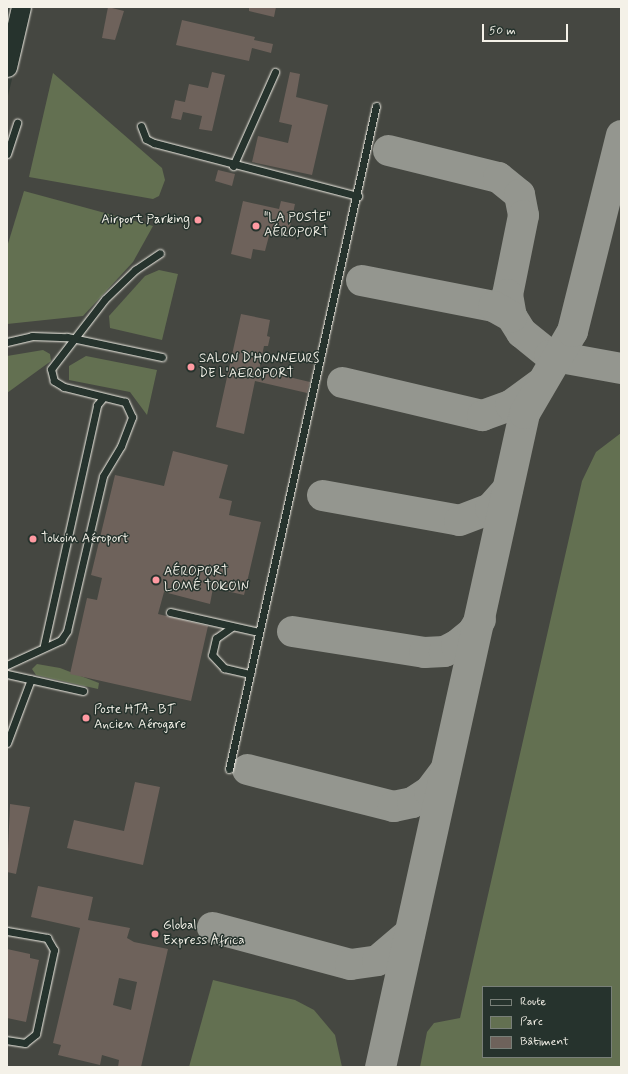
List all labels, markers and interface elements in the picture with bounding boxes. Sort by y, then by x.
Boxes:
scale bar [484,16,570,42]
text: 50 m [489,23,516,39]
place label: "LA POSTE" AÉROPORT [264,211,334,242]
place label: Airport Parking [103,212,190,228]
marker: Airport Parking [193,215,203,225]
marker: "LA POSTE" AÉROPORT [251,221,261,231]
place label: SALON D'HONNEURS DE L'AEROPORT [199,352,320,383]
marker: SALON D'HONNEURS DE L'AEROPORT [186,362,196,372]
place label: Tokoin Aéroport [41,531,129,547]
marker: Tokoin Aéroport [28,534,38,544]
place label: AÉROPORT LOMÉ TOKOIN [164,565,249,596]
marker: AÉROPORT LOMÉ TOKOIN [151,575,161,585]
place label: Poste HTA- BT Ancien Aérogare [94,703,186,734]
marker: Poste HTA- BT Ancien Aérogare [81,713,91,723]
place label: Global Express Africa [163,919,246,950]
marker: Global Express Africa [150,929,160,939]
legend [482,986,612,1058]
text: Route [520,994,546,1010]
text: Parc [520,1014,543,1030]
text: Bâtiment [520,1034,569,1050]

